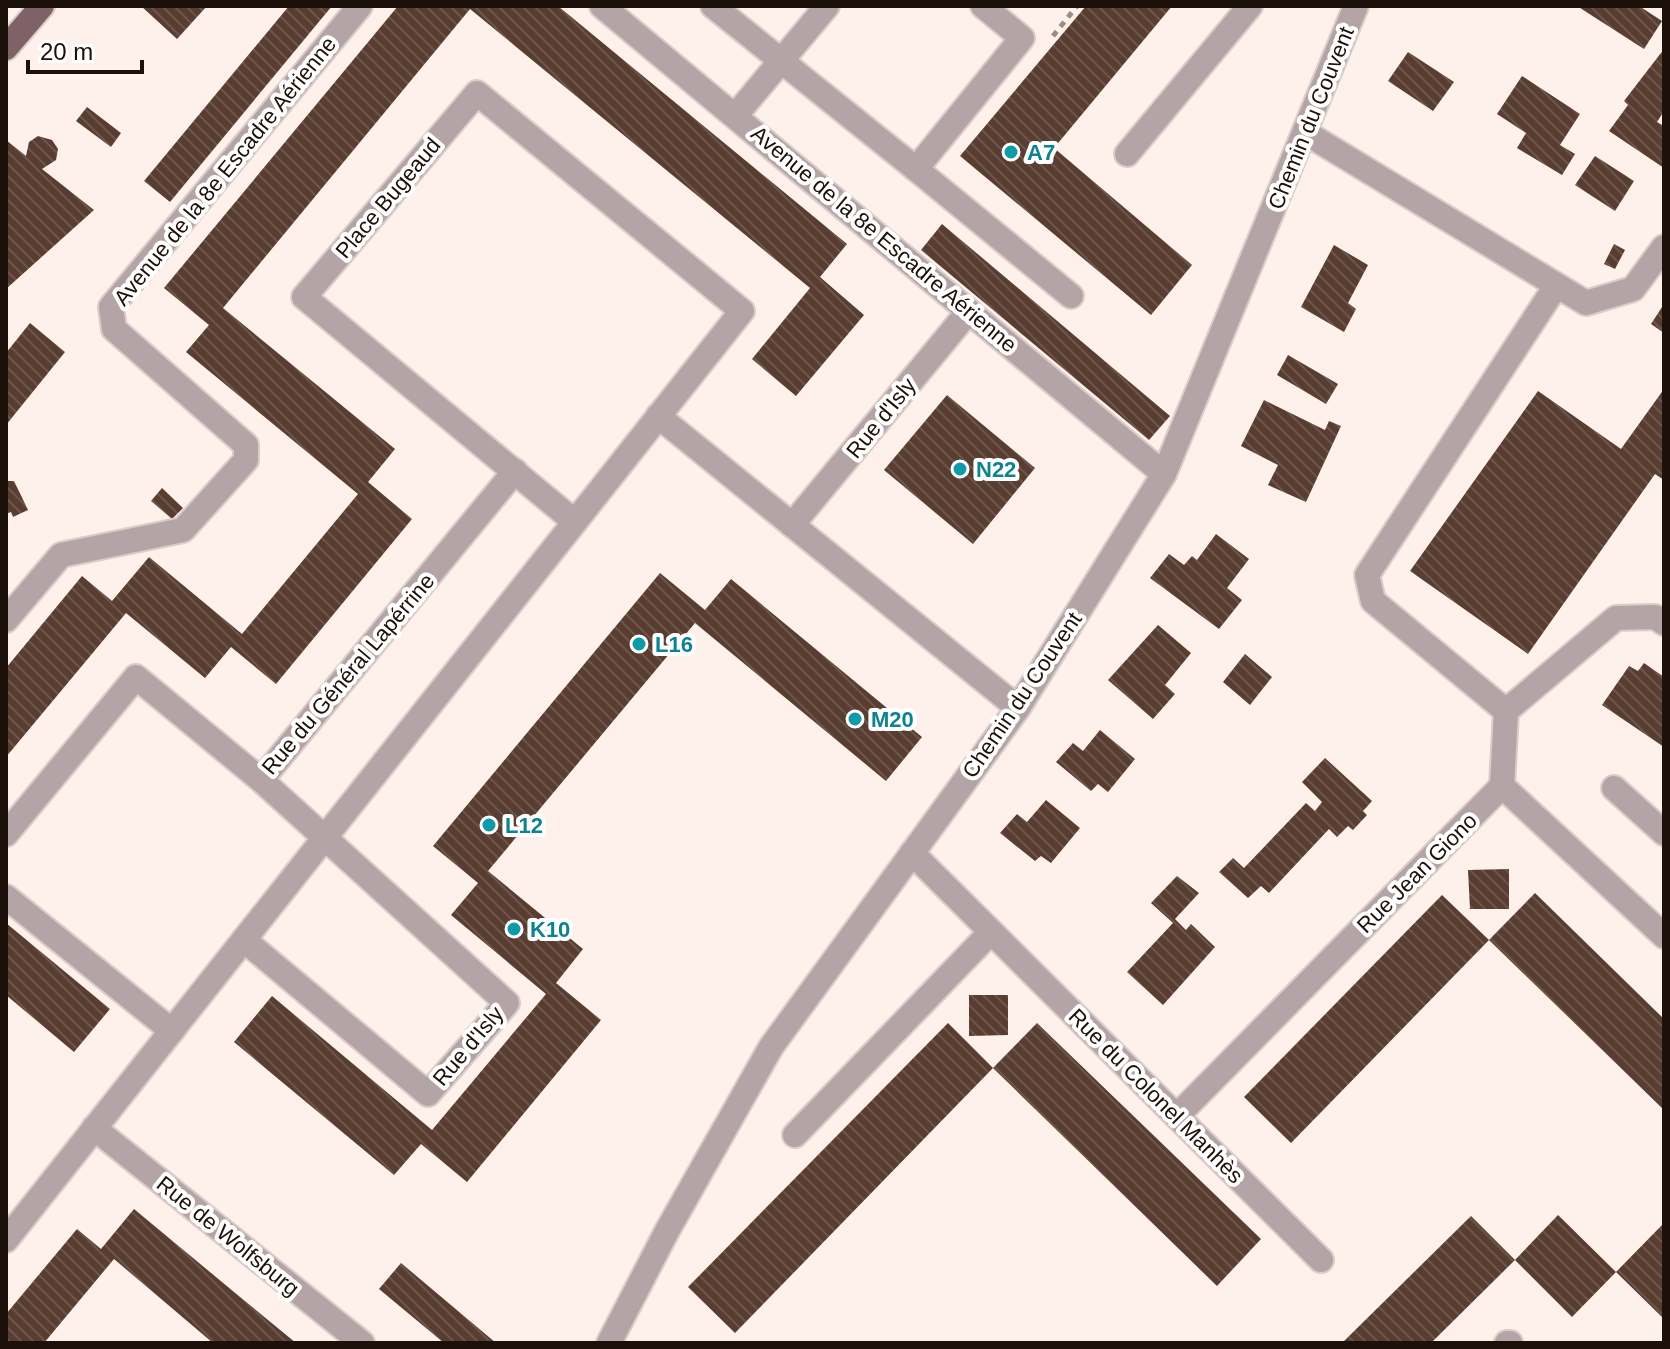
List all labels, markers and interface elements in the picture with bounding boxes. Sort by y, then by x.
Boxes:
street label: Chemin du Couvent [1263,23,1359,213]
scale bar [28,24,142,74]
street label: Avenue de la 8e Escadre Aérienne [109,32,341,310]
text: 20 m [40,38,93,65]
street label: Avenue de la 8e Escadre Aérienne [746,121,1022,357]
street label: Place Bugeaud [330,133,446,263]
place label: A7 [1027,140,1055,165]
marker: A7 [1002,143,1020,161]
street label: Rue d'Isly [841,373,921,463]
place label: N22 [976,457,1016,482]
marker: N22 [951,460,969,478]
street label: Rue du Général Lapérrine [257,569,439,779]
street label: Chemin du Couvent [957,607,1087,783]
place label: L16 [655,632,693,657]
marker: L16 [630,635,648,653]
place label: M20 [871,707,914,732]
marker: M20 [846,710,864,728]
street label: Rue Jean Giono [1352,808,1482,938]
place label: L12 [505,813,543,838]
marker: L12 [480,816,498,834]
place label: K10 [530,917,570,942]
marker: K10 [505,920,523,938]
street label: Rue d'Isly [428,1001,508,1091]
street label: Rue du Colonel Manhès [1064,1004,1248,1188]
street label: Rue de Wolfsburg [152,1171,304,1301]

